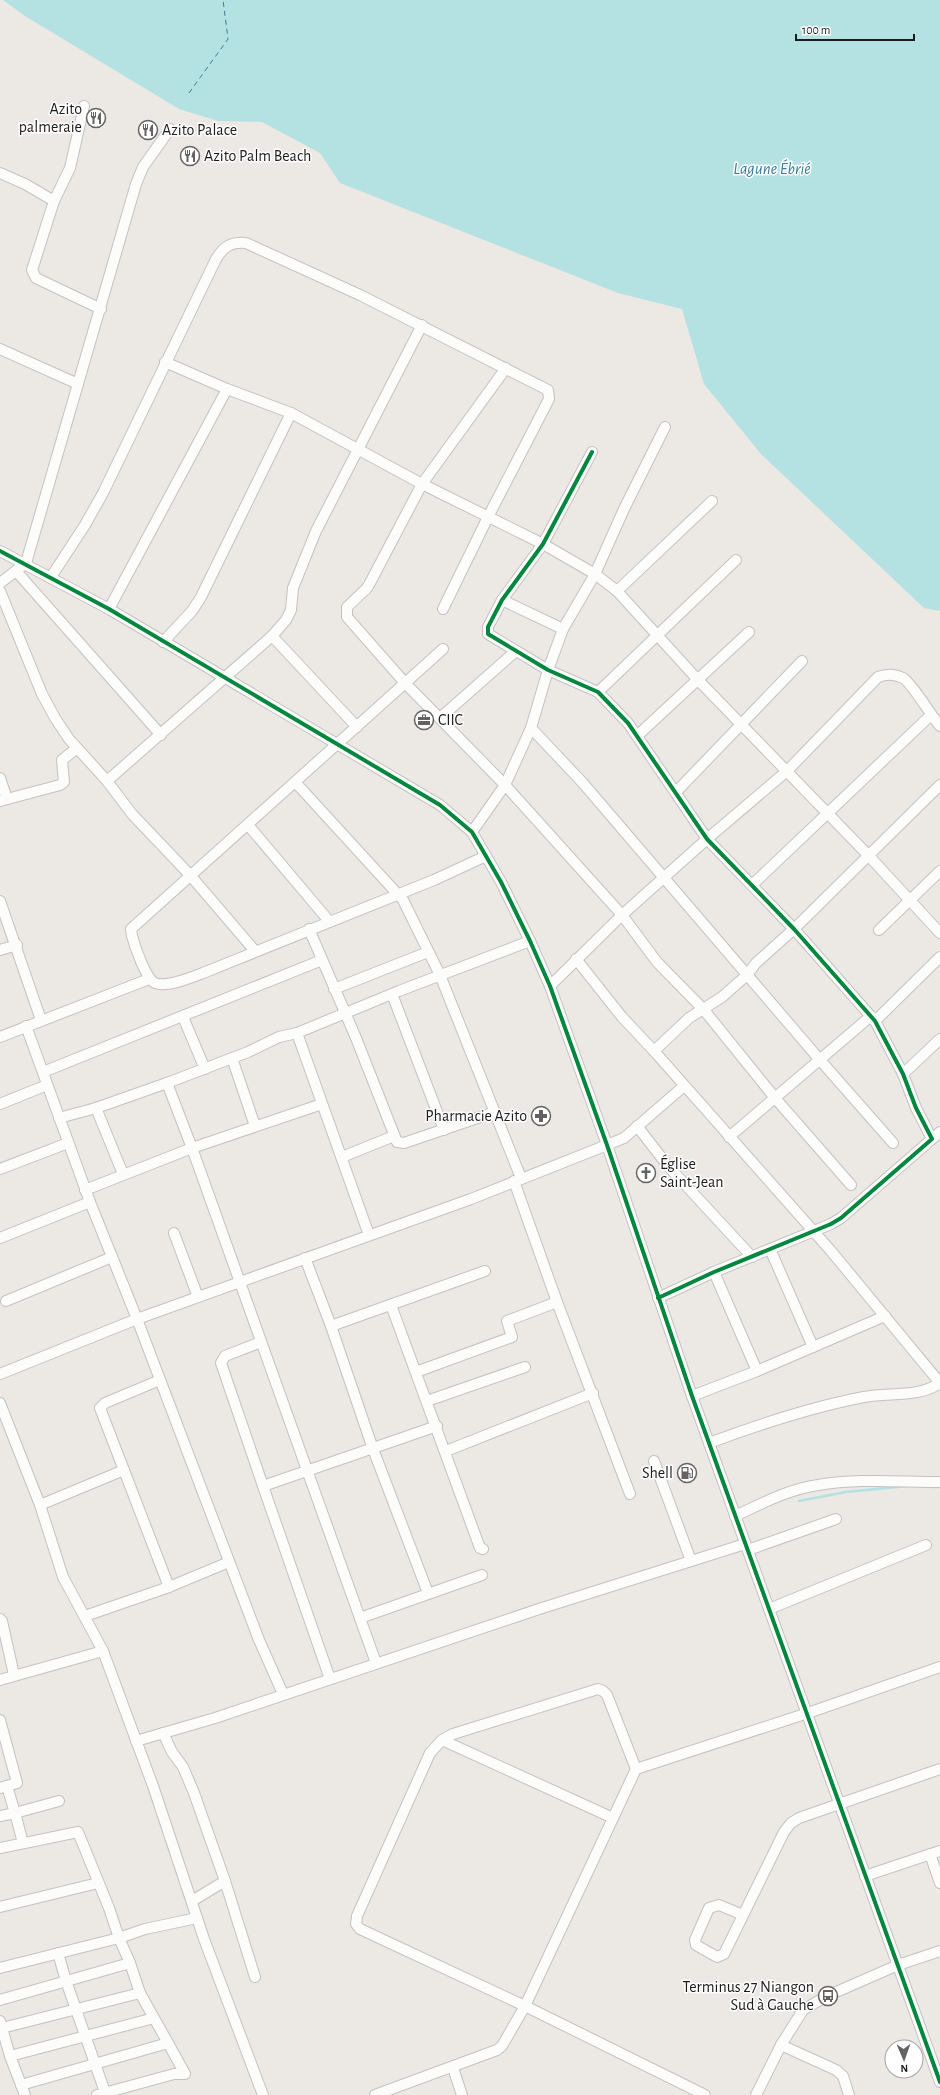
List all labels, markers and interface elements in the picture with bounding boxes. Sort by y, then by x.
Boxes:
scale bar [796,16,914,42]
text: 100 m [802,24,830,36]
place label: Azito palmeraie [19,101,82,135]
restaurant icon: Azito palmeraie [85,107,107,129]
restaurant icon: Azito Palace [137,119,159,141]
place label: Azito Palace [162,122,237,138]
restaurant icon: Azito Palm Beach [179,145,201,167]
place label: Azito Palm Beach [204,148,311,164]
water label: Lagune Ébrié [733,159,811,177]
office icon: CIIC [413,709,435,731]
place label: CIIC [438,712,463,728]
pharmacy icon: Pharmacie Azito [530,1105,552,1127]
place label: Pharmacie Azito [425,1108,527,1124]
place label: Église Saint-Jean [660,1154,724,1190]
church icon: Église Saint-Jean [635,1162,657,1184]
fuel station icon: Shell [676,1462,698,1484]
place label: Shell [642,1465,673,1481]
place label: Terminus 27 Niangon Sud à Gauche [682,1979,814,2013]
bus stop icon: Terminus 27 Niangon Sud à Gauche [817,1985,839,2007]
north arrow [884,2039,924,2079]
text: N [900,2063,908,2074]

